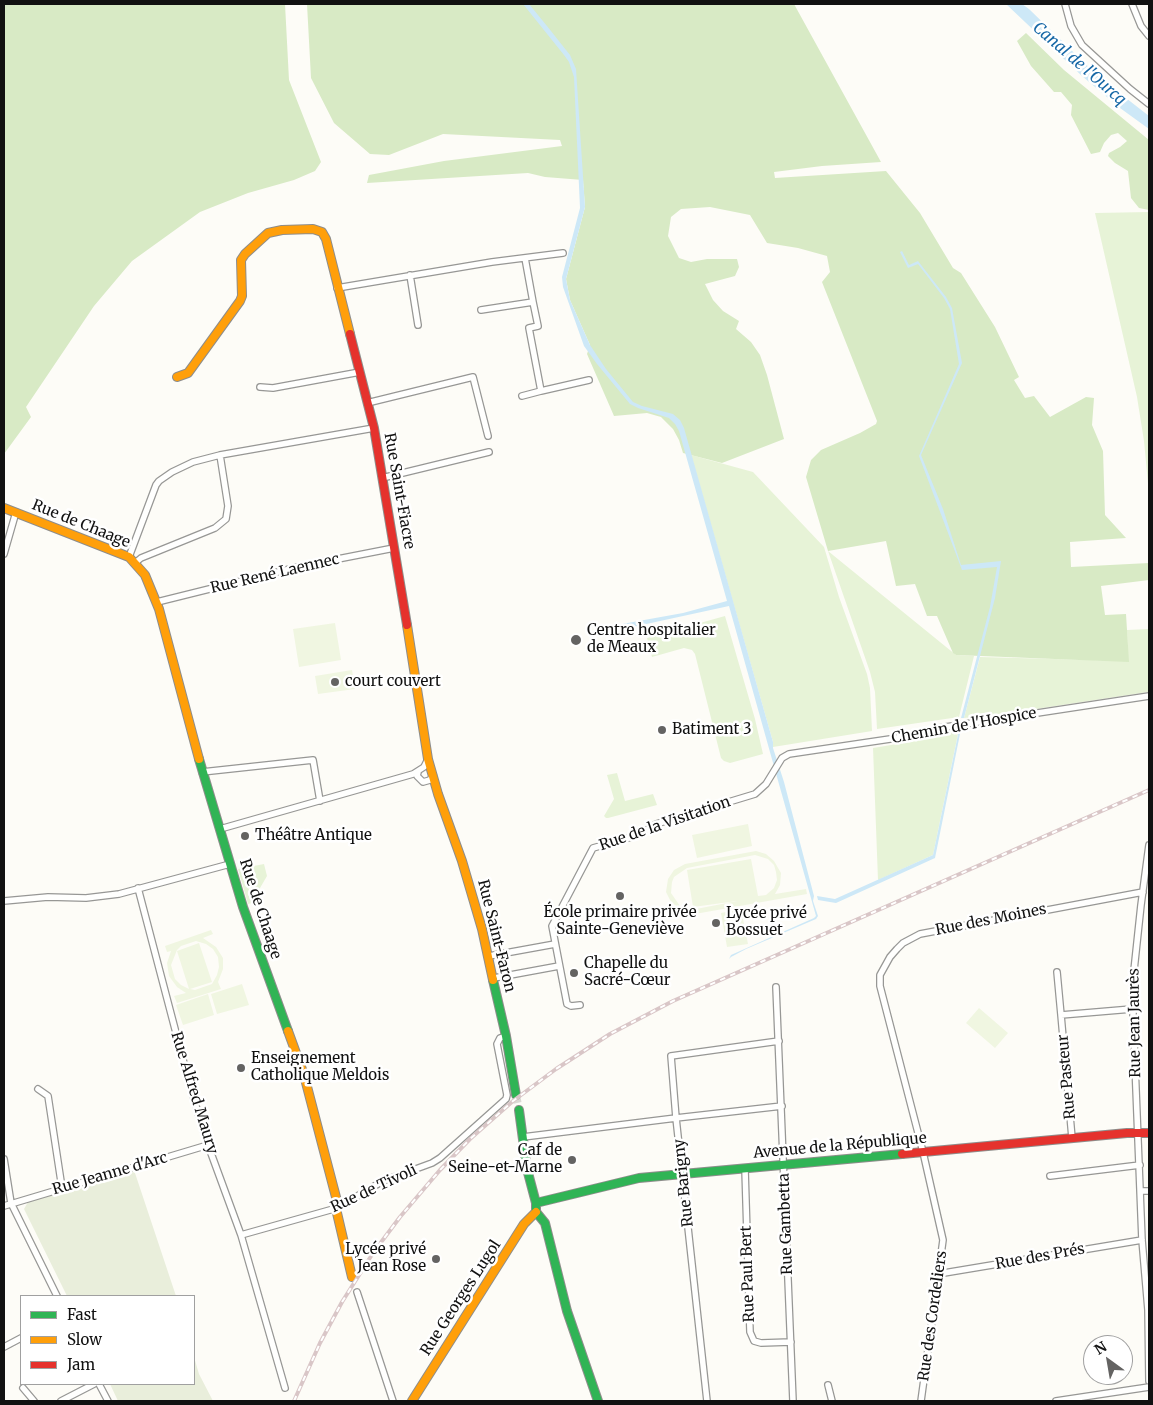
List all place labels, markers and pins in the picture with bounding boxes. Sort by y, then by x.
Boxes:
place label: Centre hospitalier de Meaux [587,622,716,657]
marker: Centre hospitalier de Meaux [569,633,583,647]
place label: court couvert [345,673,441,691]
marker: court couvert [329,676,341,688]
place label: Batiment 3 [672,721,752,739]
marker: Batiment 3 [656,724,668,736]
place label: Théâtre Antique [255,827,372,845]
marker: Théâtre Antique [239,830,251,842]
marker: École primaire privée Sainte-Geneviève [614,890,626,902]
place label: École primaire privée Sainte-Geneviève [544,904,696,939]
place label: Lycée privé Bossuet [726,905,807,940]
marker: Lycée privé Bossuet [710,917,722,929]
place label: Chapelle du Sacré-Cœur [584,955,671,990]
marker: Chapelle du Sacré-Cœur [568,967,580,979]
place label: Enseignement Catholique Meldois [251,1050,389,1085]
marker: Enseignement Catholique Meldois [235,1062,247,1074]
place label: Caf de Seine-et-Marne [448,1142,562,1177]
marker: Caf de Seine-et-Marne [566,1154,578,1166]
place label: Lycée privé Jean Rose [345,1241,426,1276]
marker: Lycée privé Jean Rose [430,1253,442,1265]

